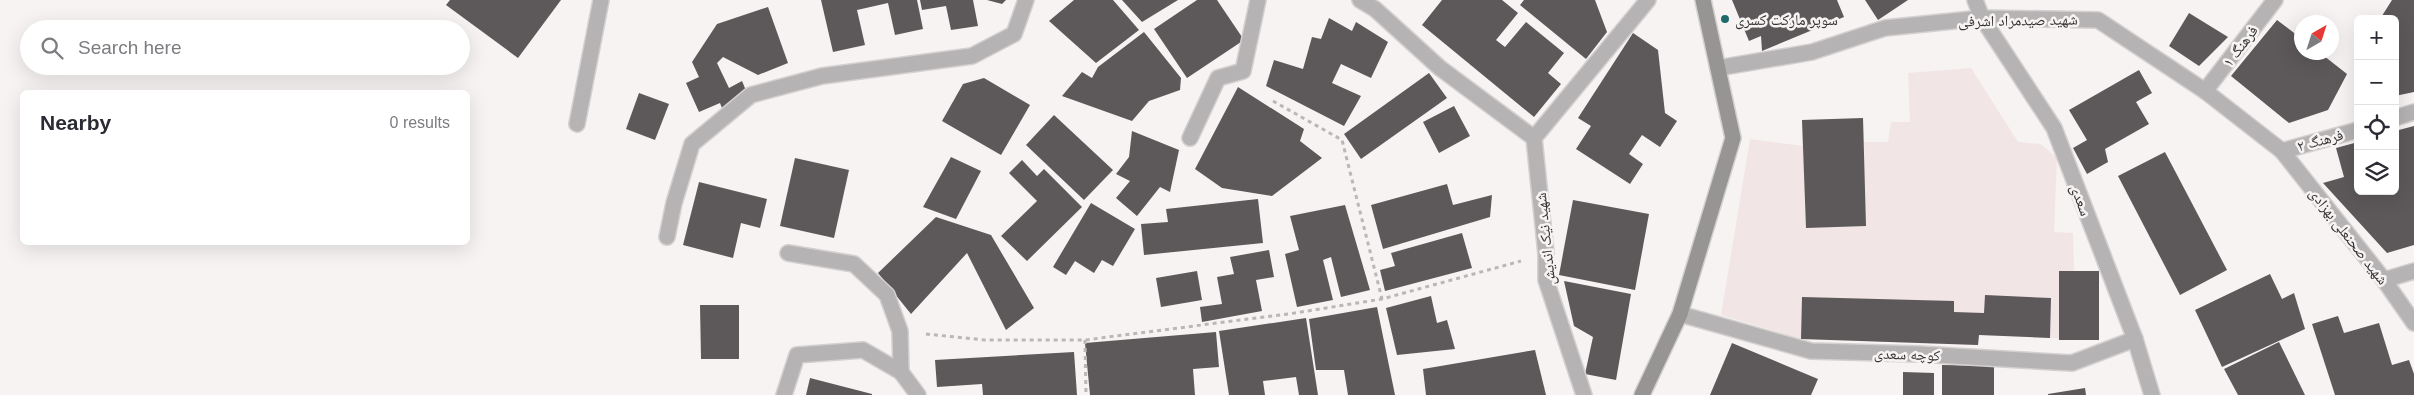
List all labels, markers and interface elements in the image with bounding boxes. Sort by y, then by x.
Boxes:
street label: شهید صیدمراد اشرفی [1958,10,2078,32]
place label: سوپر مارکت کسری [1735,11,1838,30]
marker: سوپر مارکت کسری [1719,13,1731,25]
north arrow [2294,15,2339,60]
map controls [2354,15,2399,195]
button: + [2354,15,2399,60]
search box [20,20,470,75]
street label: فرهنگ ۱ [2219,22,2262,70]
icon: search [38,34,66,62]
text: Search here [78,37,182,58]
button: − [2354,60,2399,105]
button: locate [2354,105,2399,150]
text: Nearby [40,111,111,134]
text: 0 results [390,114,450,131]
street label: فرهنگ ۲ [2295,126,2345,155]
button: layers [2354,150,2399,195]
street label: سعدی [2066,182,2095,219]
street label: شهید صحنعلی بهزادی [2304,184,2392,289]
street label: شهید نیک اندیش [1532,192,1560,286]
street label: کوچه سعدی [1874,344,1940,366]

